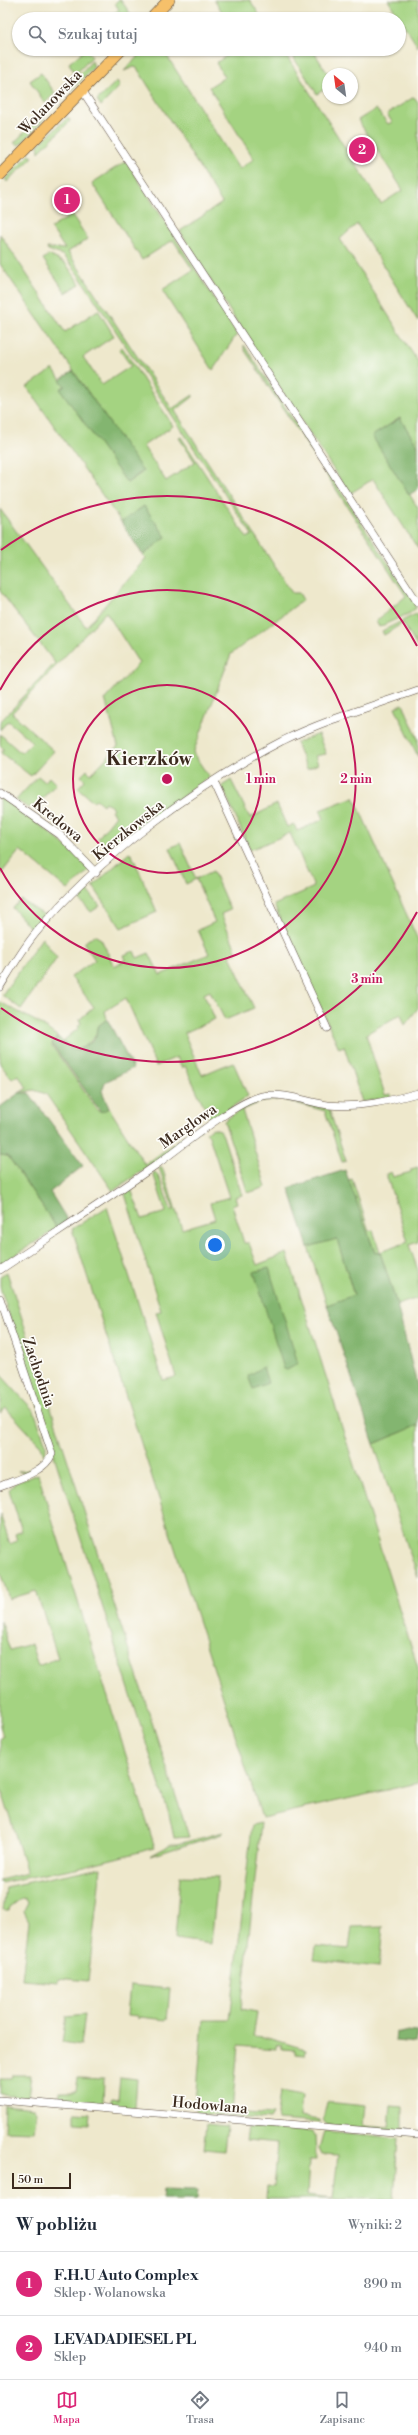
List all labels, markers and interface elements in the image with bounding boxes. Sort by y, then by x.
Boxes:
search box [12,12,406,56]
icon: search [26,23,48,45]
text: Szukaj tutaj [58,25,138,44]
street label: Wolanowska [14,66,86,140]
north arrow [322,68,358,104]
pin: 2 [349,135,375,165]
pin: 1 [54,185,80,215]
district label: Kierzków [106,747,193,771]
centre of rings [160,772,174,786]
text: 1 min [246,772,277,787]
text: 2 min [340,772,372,787]
street label: Kredowa [29,794,87,847]
street label: Kierzkowska [89,796,168,865]
text: 3 min [351,972,383,987]
street label: Marglowa [156,1100,221,1153]
your location [205,1235,225,1255]
street label: Zachodnia [18,1335,59,1410]
street label: Hodowlana [171,2093,249,2118]
scale bar [12,2171,71,2190]
text: 50 m [18,2173,43,2187]
text: W pobliżu [16,2214,97,2236]
text: Wyniki: 2 [348,2217,402,2233]
text: F.H.U Auto Complex [54,2266,199,2285]
text: 1 [26,2276,32,2292]
text: 890 m [363,2276,402,2292]
text: Sklep · Wolanowska [54,2285,166,2301]
text: LEVADADIESEL PL [54,2330,196,2349]
text: 2 [25,2340,33,2356]
text: 940 m [364,2340,402,2356]
text: Sklep [54,2349,86,2365]
tab: Mapa [53,2389,80,2427]
tab: Trasa [186,2389,214,2427]
tab: Zapisane [320,2389,365,2427]

